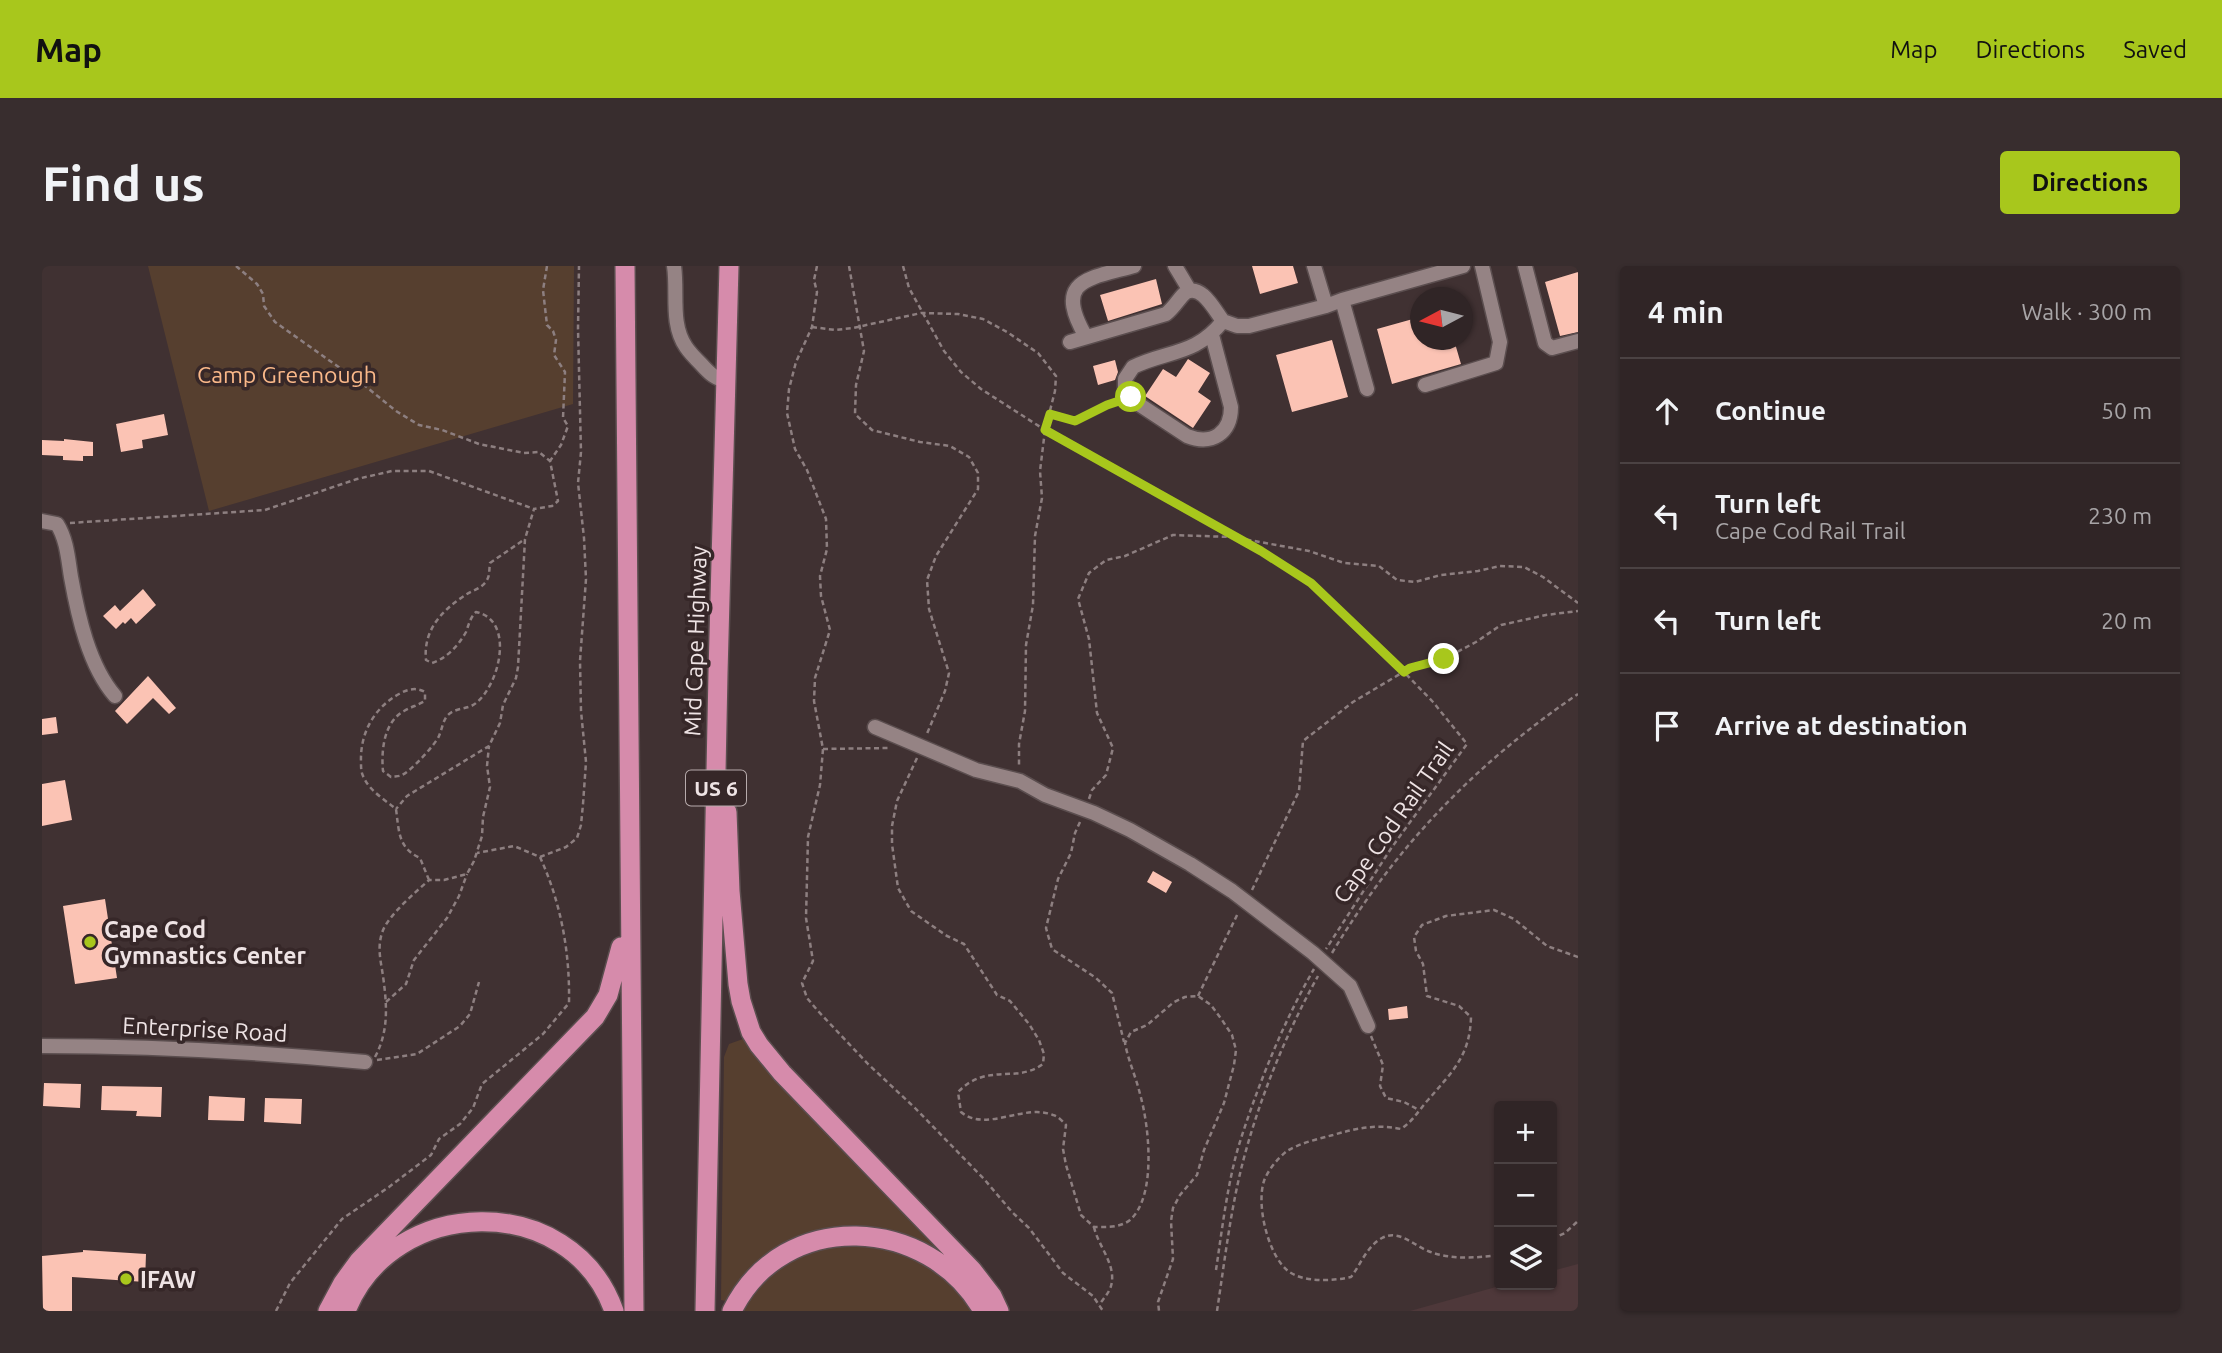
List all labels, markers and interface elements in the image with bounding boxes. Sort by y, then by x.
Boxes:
text: Map [35,31,102,68]
text: Map [1890,36,1937,63]
text: Directions [1975,36,2085,63]
text: Saved [2123,36,2187,63]
button: Directions [2000,151,2180,214]
text: Find us [42,155,205,210]
north arrow [1410,287,1473,350]
text: 4 min [1648,295,1724,329]
text: Walk · 300 m [2021,299,2152,324]
park label: Camp Greenough [197,362,377,387]
route start [1115,381,1146,412]
icon: ahead [1648,392,1686,430]
text: Continue [1715,396,1826,425]
text: 50 m [2101,398,2152,423]
text: Turn left [1715,489,1821,518]
icon: left [1648,497,1686,535]
text: 230 m [2088,503,2152,528]
text: Cape Cod Rail Trail [1715,518,1906,543]
street label: Mid Cape Highway [679,545,711,737]
icon: left [1648,602,1686,640]
text: Turn left [1715,606,1821,635]
text: 20 m [2101,608,2152,633]
route end [1428,643,1459,674]
icon: arrive [1648,707,1686,745]
text: Arrive at destination [1715,711,1968,740]
street label: Cape Cod Rail Trail [1328,737,1458,907]
road number: US 6 [686,770,746,806]
place label: Cape Cod Gymnastics Center [104,917,306,968]
marker: Cape Cod Gymnastics Center [82,934,98,950]
street label: Enterprise Road [122,1012,288,1046]
map controls [1494,1101,1557,1290]
button: + [1494,1101,1557,1164]
button: − [1494,1164,1557,1227]
button: layers [1494,1227,1557,1290]
place label: IFAW [140,1267,196,1292]
marker: IFAW [118,1271,134,1287]

